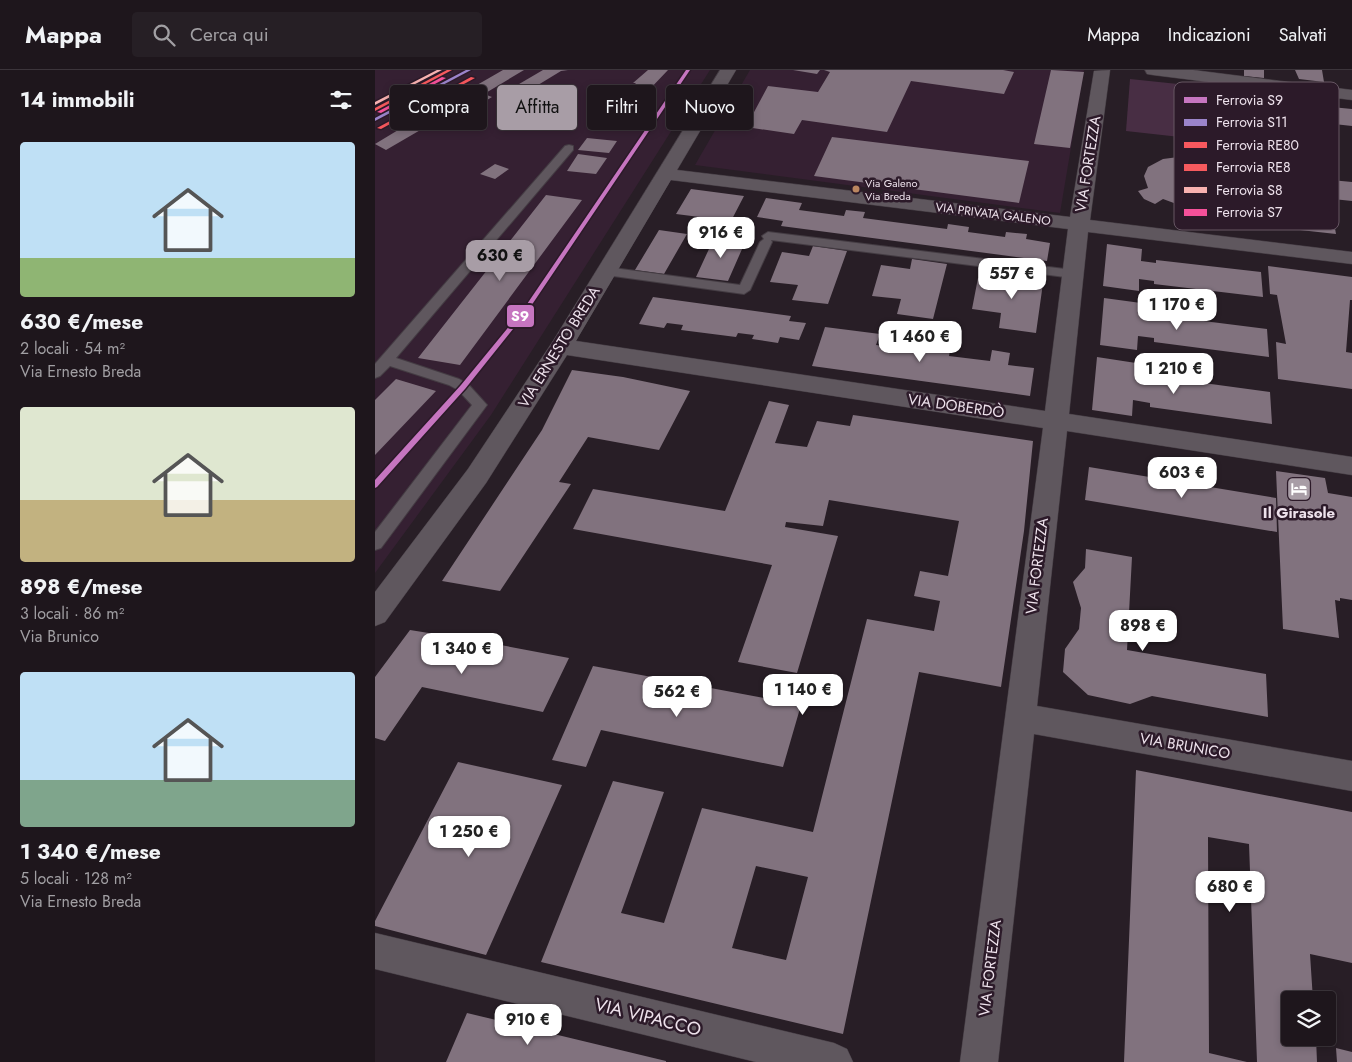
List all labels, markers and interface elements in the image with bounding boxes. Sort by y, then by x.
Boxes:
search box [132,12,482,57]
text: Mappa [25,17,102,52]
icon: search [150,21,178,49]
text: Cerca qui [190,21,269,48]
text: Mappa [1087,22,1140,48]
text: Indicazioni [1168,22,1251,48]
text: Salvati [1279,22,1327,48]
legend [1174,82,1339,230]
text: 14 immobili [20,85,135,115]
chip: Compra [390,85,487,130]
chip: Affitta [497,85,577,130]
chip: Filtri [587,85,656,130]
chip: Nuovo [666,85,753,130]
icon: filters [327,86,355,114]
text: Ferrovia S9 [1216,90,1283,110]
text: Ferrovia S11 [1216,112,1288,132]
street label: VIA FORTEZZA [1070,114,1106,214]
text: Ferrovia RE80 [1216,135,1299,155]
text: Ferrovia RE8 [1216,157,1291,177]
icon: home [143,175,233,265]
place label: Via Galeno Via Breda [865,175,918,204]
text: Ferrovia S8 [1216,180,1283,200]
marker: Via Galeno Via Breda [851,184,861,194]
street label: VIA PRIVATA GALENO [934,198,1052,230]
text: Ferrovia S7 [1216,202,1283,222]
pin: 916 € [686,216,756,259]
text: 916 € [699,221,743,244]
pin: 630 € [465,240,535,282]
text: 630 € [477,244,523,267]
pin: 557 € [977,258,1047,300]
text: 557 € [989,262,1035,285]
street label: VIA ERNESTO BREDA [513,282,605,412]
pin: 1 170 € [1131,288,1223,331]
text: 1 170 € [1149,293,1205,316]
line badge: S9 [506,304,535,328]
text: S9 [511,306,529,326]
text: 630 €/mese [20,307,143,337]
pin: 1 460 € [874,320,966,363]
text: 1 460 € [890,325,950,348]
text: 2 locali · 54 m² [20,337,125,360]
pin: 1 210 € [1128,352,1220,395]
text: 1 210 € [1145,357,1203,380]
text: Via Ernesto Breda [20,360,141,383]
street label: VIA DOBERDÒ [906,388,1006,424]
icon: home [143,440,233,530]
pin: 603 € [1147,456,1217,499]
text: 603 € [1159,461,1205,484]
hotel icon: Il Girasole [1286,476,1312,502]
place label: Il Girasole [1263,502,1336,524]
street label: VIA FORTEZZA [1020,516,1054,616]
text: 898 €/mese [20,572,143,602]
text: 3 locali · 86 m² [20,602,124,625]
pin: 898 € [1108,610,1178,652]
text: 898 € [1120,614,1166,637]
text: Via Brunico [20,625,99,648]
pin: 1 340 € [416,632,508,675]
text: 1 340 € [432,637,492,660]
pin: 1 140 € [757,674,849,716]
pin: 562 € [642,676,712,718]
text: 1 140 € [774,678,832,701]
text: 562 € [654,680,700,703]
icon: home [143,705,233,795]
street label: VIA BRUNICO [1138,727,1232,765]
pin: 1 250 € [423,816,515,858]
text: 1 250 € [439,820,499,843]
text: 1 340 €/mese [20,837,161,867]
text: 5 locali · 128 m² [20,867,132,890]
pin: 680 € [1195,870,1265,913]
text: 680 € [1207,875,1253,898]
text: Via Ernesto Breda [20,890,141,913]
street label: VIA FORTEZZA [973,918,1007,1018]
street label: VIA VIPACCO [592,991,704,1043]
map controls [1281,991,1336,1046]
button: layers [1281,991,1336,1046]
pin: 910 € [493,1004,563,1046]
text: 910 € [506,1008,550,1031]

